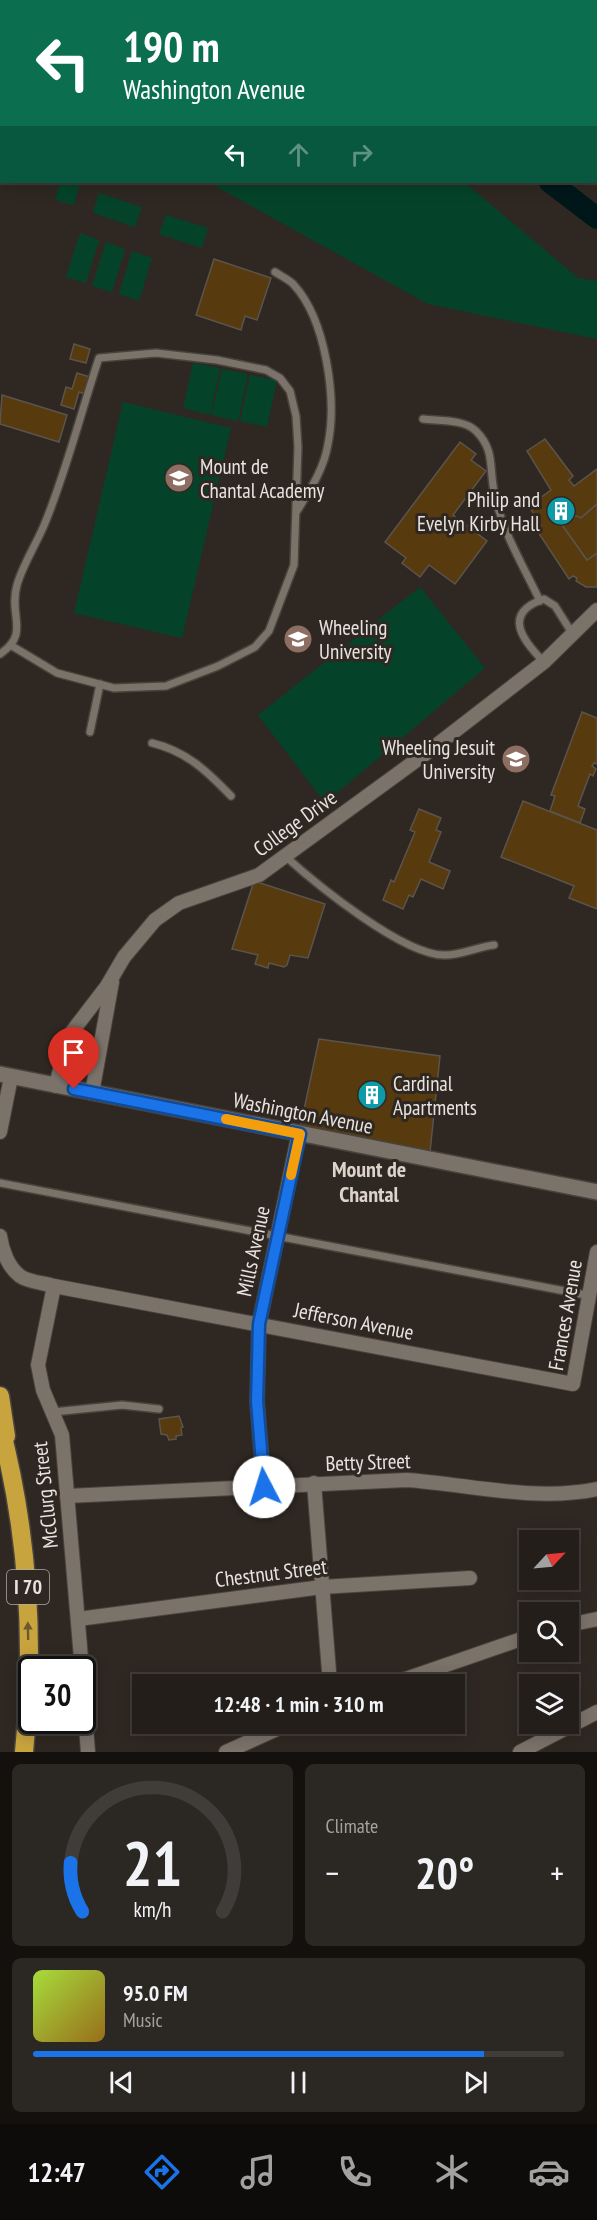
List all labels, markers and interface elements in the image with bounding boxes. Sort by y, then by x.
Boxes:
text: 190 m [123,19,220,74]
icon: left [24,24,102,102]
text: Washington Avenue [123,72,305,106]
icon: left [219,138,252,171]
icon: ahead [282,138,315,171]
icon: right [345,138,378,171]
place label: Mount de Chantal Academy [200,453,324,504]
school or university icon: Mount de Chantal Academy [163,462,195,494]
place label: Philip and Evelyn Kirby Hall [417,486,540,537]
building icon: Philip and Evelyn Kirby Hall [545,495,577,527]
place label: Wheeling University [319,614,392,665]
school or university icon: Wheeling University [282,623,314,655]
place label: Wheeling Jesuit University [382,734,495,785]
school or university icon: Wheeling Jesuit University [500,743,532,775]
street label: College Drive [248,784,342,862]
pin [48,1027,99,1089]
icon: arrive [57,1036,90,1069]
place label: Cardinal Apartments [393,1070,477,1121]
building icon: Cardinal Apartments [356,1079,388,1111]
street label: Washington Avenue [231,1086,375,1140]
district label: Mount de Chantal [332,1155,406,1208]
street label: Mills Avenue [230,1203,276,1299]
street label: Frances Avenue [542,1258,588,1372]
street label: Jefferson Avenue [291,1296,416,1346]
street label: McClurg Street [26,1440,64,1550]
street label: Betty Street [325,1447,411,1477]
position arrow [232,1455,296,1519]
north arrow [519,1530,579,1590]
map controls [519,1530,579,1734]
street label: Chestnut Street [214,1553,329,1593]
road number: I 70 [7,1570,49,1604]
button: search [519,1602,579,1662]
one-way arrow [24,1621,33,1640]
speed limit sign: 30 [18,1656,96,1734]
button: layers [519,1674,579,1734]
text: 12:48 · 1 min · 310 m [213,1690,384,1718]
text: Climate [326,1813,378,1839]
text: 21 [122,1822,182,1903]
text: 20° [415,1843,474,1901]
text: − [326,1851,339,1894]
text: + [550,1851,564,1894]
text: km/h [133,1895,171,1923]
text: 95.0 FM [123,1979,188,2007]
text: Music [123,2007,163,2033]
icon: previous [105,2066,138,2099]
icon: pause [282,2066,315,2099]
icon: next [459,2066,492,2099]
icon: directions [141,2151,183,2193]
icon: music [237,2151,279,2193]
icon: phone [334,2151,376,2193]
icon: climate [431,2151,473,2193]
icon: car [528,2151,570,2193]
text: 12:47 [27,2155,86,2189]

